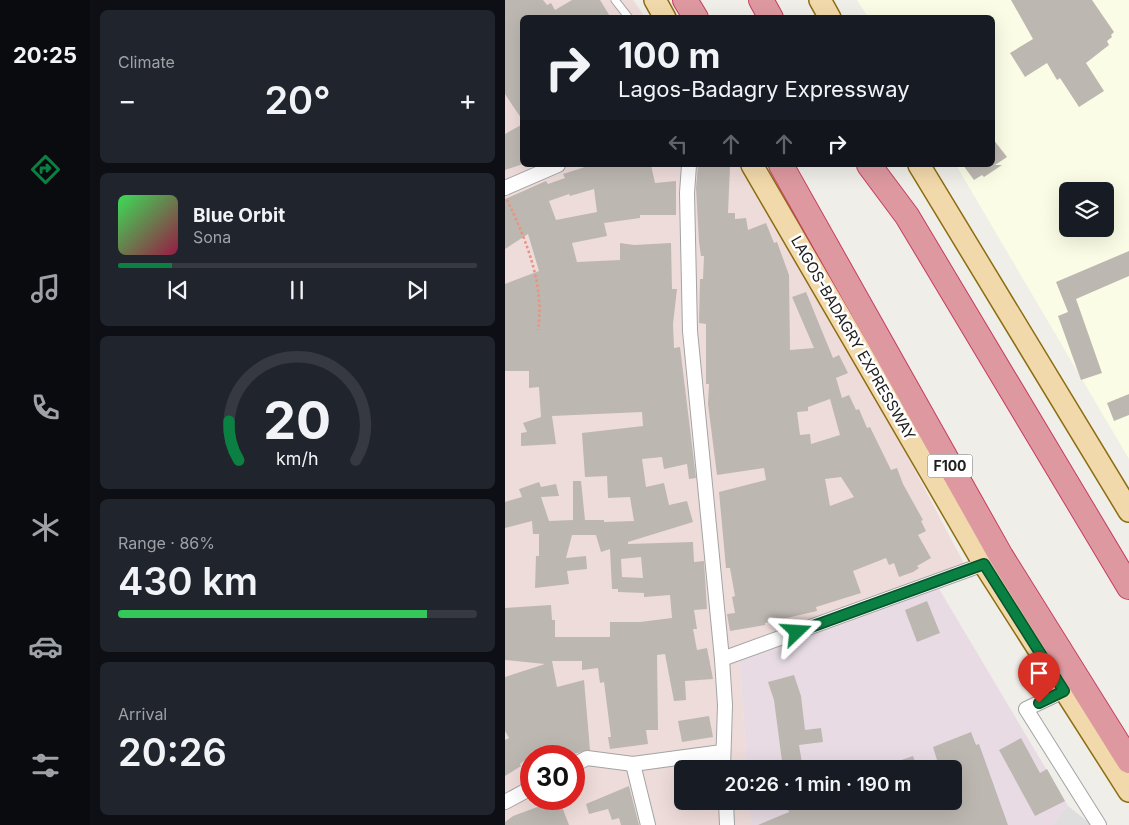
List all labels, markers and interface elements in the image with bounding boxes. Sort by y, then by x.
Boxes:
text: 100 m [618,34,721,76]
icon: right [535,35,600,100]
text: 20:25 [13,42,77,68]
text: Climate [118,52,175,72]
text: Lagos-Badagry Expressway [618,76,910,102]
text: 20° [264,77,331,123]
text: − [118,83,137,117]
text: + [458,83,477,117]
icon: left [664,130,692,158]
icon: ahead [717,130,745,158]
icon: ahead [770,130,798,158]
icon: right [823,130,851,158]
icon: directions [28,152,63,187]
map controls [1059,182,1114,237]
button: layers [1059,182,1114,237]
text: Blue Orbit [193,204,285,227]
text: Sona [193,227,231,247]
street label: LAGOS-BADAGRY EXPRESSWAY [787,232,920,443]
icon: music [28,271,63,306]
icon: previous [164,276,192,304]
icon: pause [283,276,311,304]
icon: next [403,276,431,304]
text: 20 [264,389,331,452]
icon: phone [28,390,63,425]
text: km/h [276,448,319,469]
road number: F100 [927,454,973,478]
icon: climate [28,510,63,545]
text: Range · 86% [118,533,215,553]
text: 430 km [118,558,258,604]
position arrow [770,605,822,657]
icon: car [28,629,63,664]
pin [1018,652,1060,703]
icon: arrive [1025,659,1053,687]
text: Arrival [118,704,167,724]
text: 20:26 [118,729,227,775]
speed limit sign: 30 [520,745,585,810]
icon: filters [28,748,63,783]
text: 20:26 · 1 min · 190 m [725,773,911,796]

